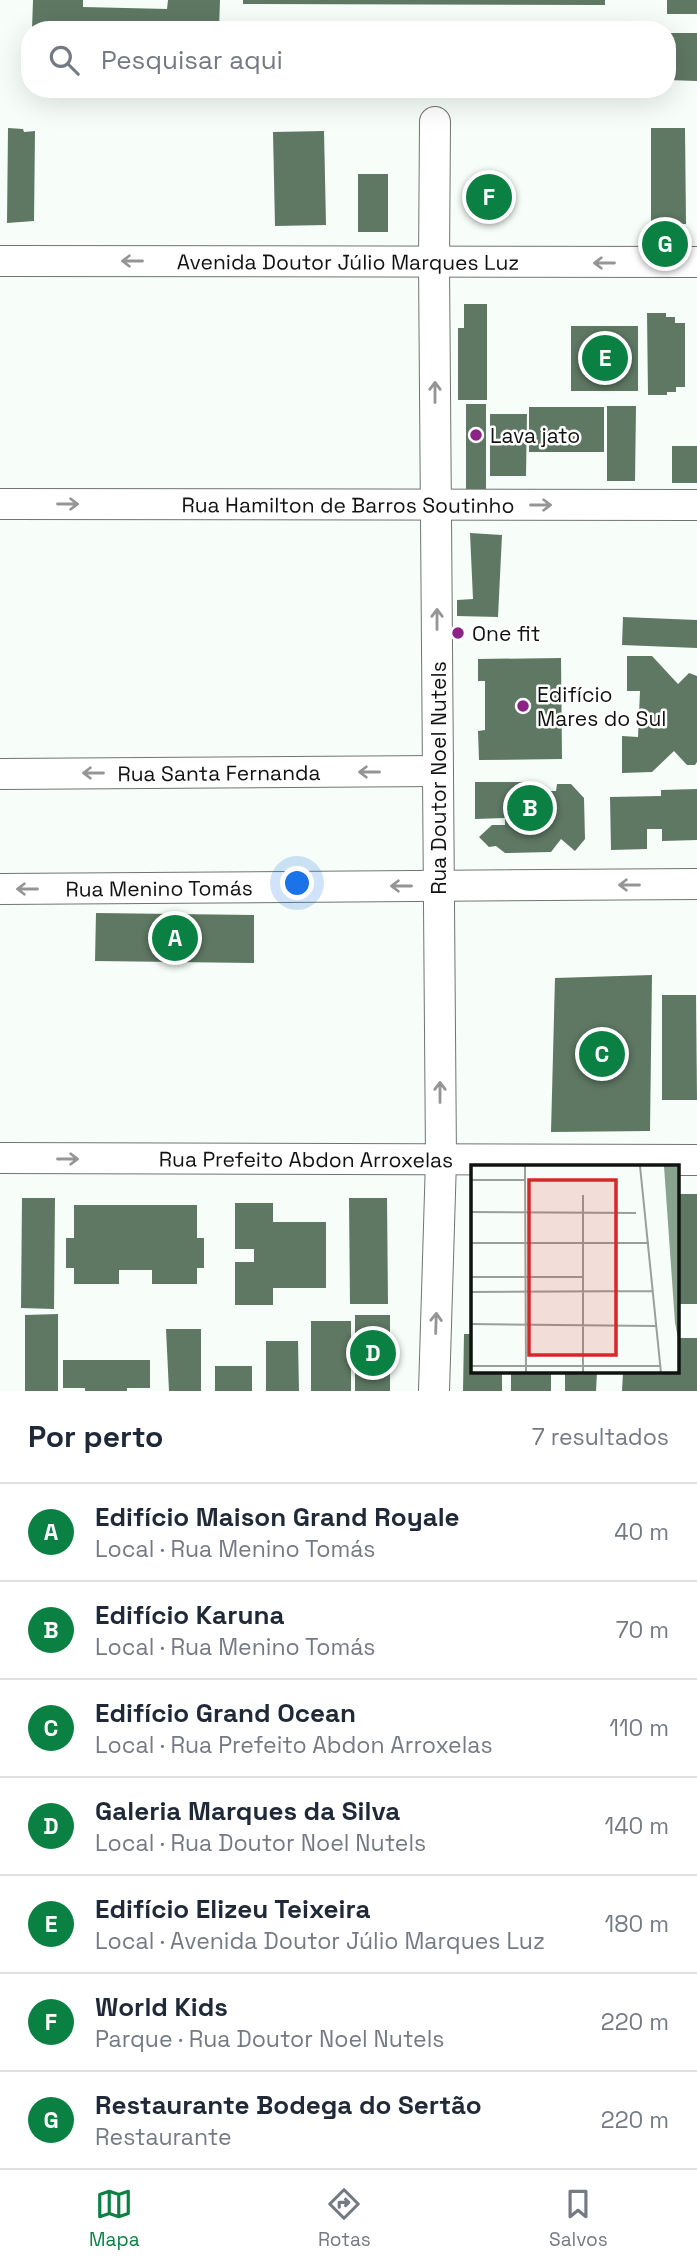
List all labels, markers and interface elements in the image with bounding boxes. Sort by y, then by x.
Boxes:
search box [21,21,676,98]
icon: search [45,41,83,79]
text: Pesquisar aqui [101,43,283,77]
pin: F [466,171,512,223]
pin: G [642,218,688,270]
street label: Avenida Doutor Júlio Marques Luz [177,248,519,275]
one-way arrow [121,255,144,268]
one-way arrow [593,256,616,269]
pin: E [582,332,628,384]
one-way arrow [428,381,442,404]
place label: Lava jato [490,422,580,449]
marker: Lava jato [468,427,484,443]
street label: Rua Hamilton de Barros Soutinho [182,491,514,518]
one-way arrow [56,497,79,511]
one-way arrow [529,498,552,512]
one-way arrow [430,608,444,631]
place label: One fit [472,620,540,647]
marker: One fit [450,625,466,641]
street label: Rua Doutor Noel Nutels [425,661,452,895]
place label: Edifício Mares do Sul [537,681,666,732]
marker: Edifício Mares do Sul [515,698,531,714]
street label: Rua Santa Fernanda [117,758,321,787]
one-way arrow [358,765,381,779]
one-way arrow [82,766,105,780]
pin: B [507,782,553,834]
your location [280,866,314,900]
street label: Rua Menino Tomás [65,874,253,902]
one-way arrow [618,878,641,891]
one-way arrow [390,879,413,893]
one-way arrow [16,882,39,896]
pin: A [152,912,198,964]
pin: C [579,1028,625,1080]
one-way arrow [433,1081,447,1104]
street label: Rua Prefeito Abdon Arroxelas [159,1145,453,1173]
one-way arrow [56,1152,79,1165]
inset map [471,1165,680,1374]
one-way arrow [429,1312,443,1335]
pin: D [350,1327,396,1379]
text: Por perto [28,1417,163,1456]
text: 7 resultados [532,1422,669,1452]
text: Edifício Maison Grand Royale [95,1500,460,1534]
text: A [44,1517,58,1547]
text: 40 m [614,1517,669,1547]
text: Local · Rua Menino Tomás [95,1534,376,1564]
text: Edifício Karuna [95,1598,285,1632]
text: B [43,1615,59,1645]
text: 70 m [616,1615,669,1645]
text: Local · Rua Menino Tomás [95,1632,376,1662]
text: Edifício Grand Ocean [95,1696,356,1730]
text: C [44,1713,58,1743]
text: 110 m [609,1713,669,1743]
text: Local · Rua Prefeito Abdon Arroxelas [95,1730,493,1760]
text: Galeria Marques da Silva [95,1794,400,1828]
text: D [43,1811,59,1841]
text: 140 m [605,1811,669,1841]
text: Local · Rua Doutor Noel Nutels [95,1828,426,1858]
text: Edifício Elizeu Teixeira [95,1892,370,1926]
text: E [45,1909,57,1939]
text: 180 m [605,1909,669,1939]
text: Local · Avenida Doutor Júlio Marques Luz [95,1926,545,1956]
text: World Kids [95,1990,228,2024]
text: F [45,2007,57,2037]
text: 220 m [601,2007,669,2037]
text: Parque · Rua Doutor Noel Nutels [95,2024,444,2054]
text: Restaurante Bodega do Sertão [95,2088,482,2122]
text: G [43,2105,59,2135]
text: 220 m [601,2105,669,2135]
text: Restaurante [95,2122,232,2152]
tab: Mapa [89,2185,140,2252]
tab: Rotas [318,2185,371,2252]
tab: Salvos [549,2185,608,2252]

